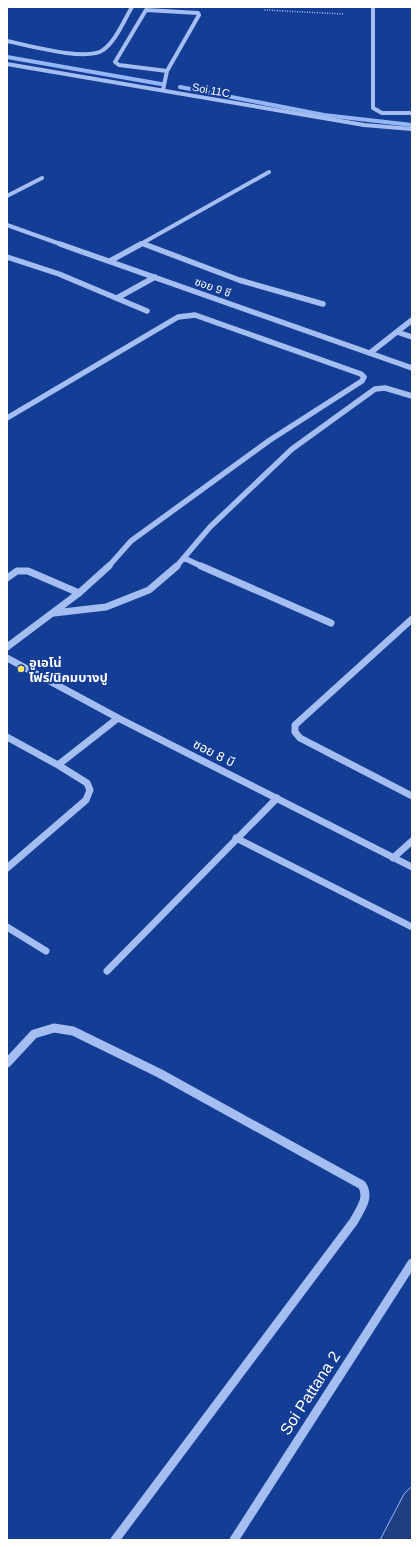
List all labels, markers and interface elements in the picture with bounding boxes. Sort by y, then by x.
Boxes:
street label: Soi 11C [191,81,231,99]
street label: ซอย 9 ซี [193,275,233,299]
place label: อูเอโน่ ไฟร์/นิคมบางปู [29,655,108,686]
marker: อูเอโน่ ไฟร์/นิคมบางปู [16,664,26,674]
street label: ซอย 8 บี [191,736,237,770]
street label: Soi Pattana 2 [277,1348,343,1438]

